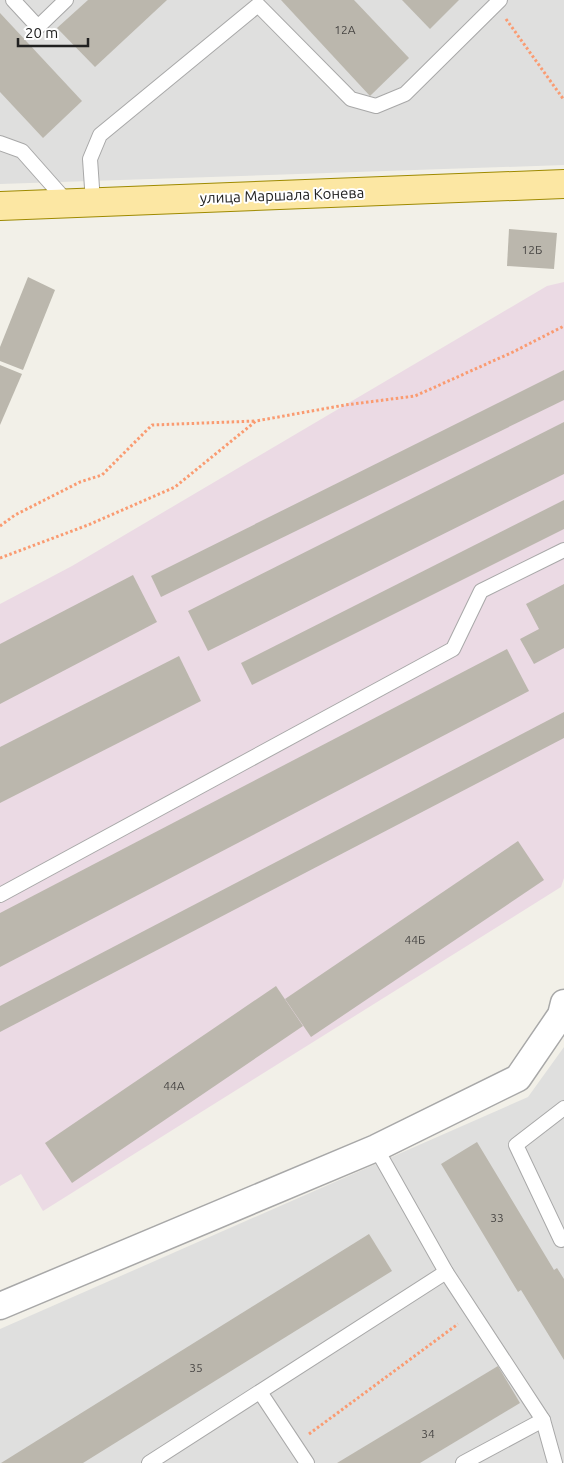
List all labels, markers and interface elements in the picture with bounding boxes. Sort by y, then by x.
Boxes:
scale bar [18,15,88,47]
house number: 12А [334,23,356,36]
text: 20 m [25,24,58,41]
street label: улица Маршала Конева [199,184,365,206]
house number: 12Б [522,243,542,256]
house number: 44Б [405,933,425,946]
house number: 44А [163,1079,185,1092]
house number: 33 [490,1211,504,1224]
house number: 35 [189,1361,203,1374]
house number: 34 [421,1427,435,1440]

